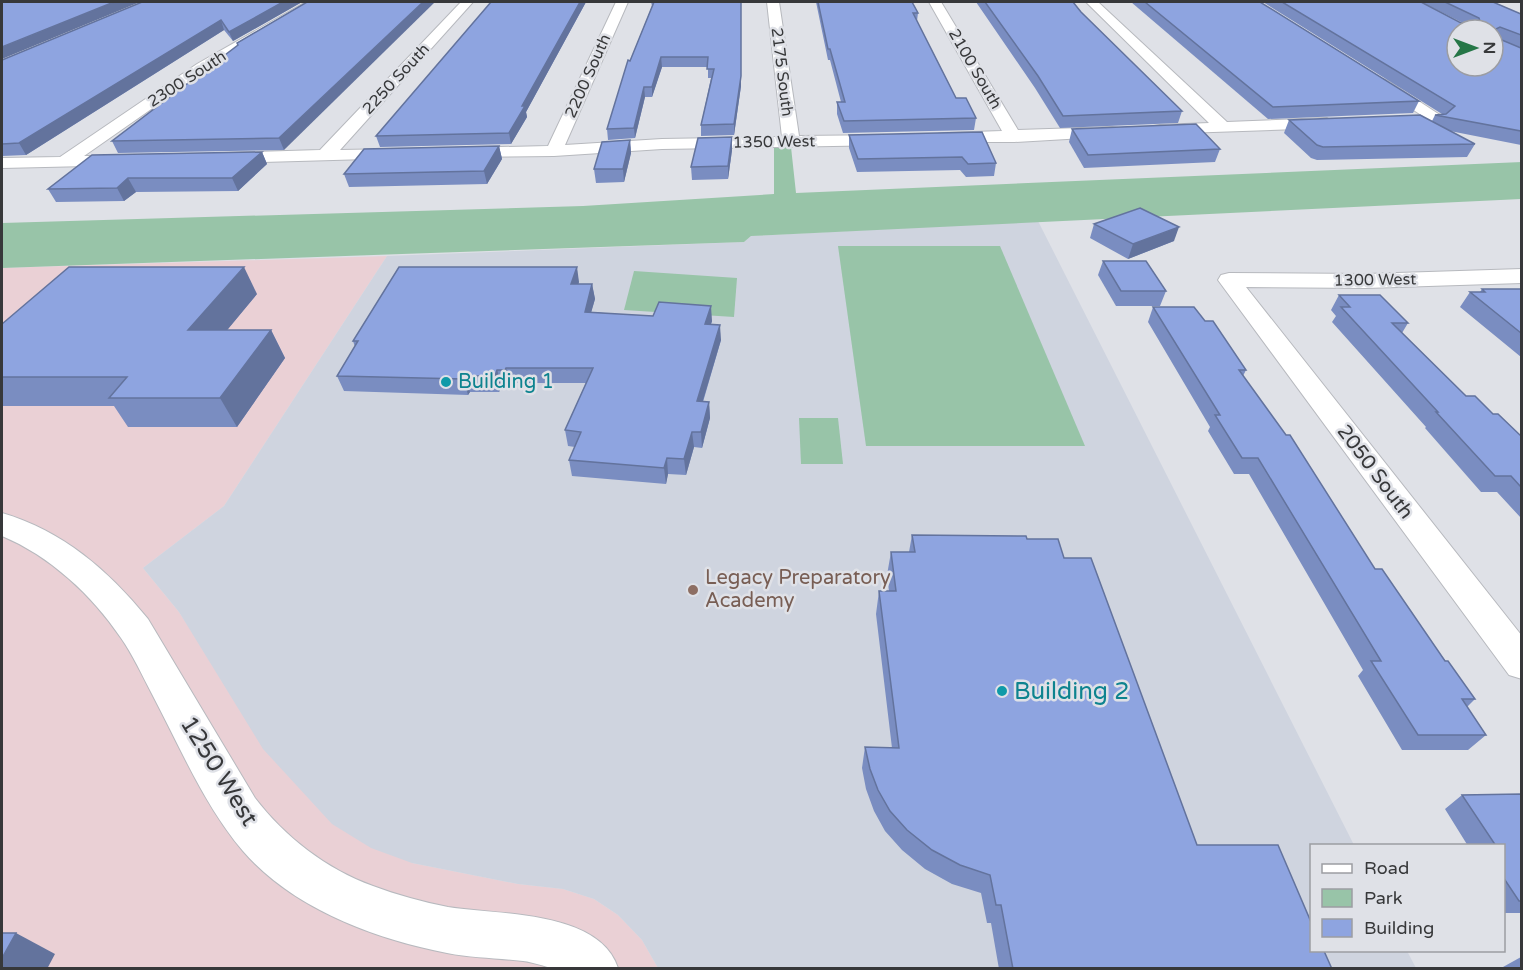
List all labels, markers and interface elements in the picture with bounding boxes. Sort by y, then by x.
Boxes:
north arrow [1445,18,1505,78]
street label: 2100 South [944,25,1006,113]
street label: 2175 South [767,26,797,118]
street label: 2200 South [561,31,615,121]
street label: 2250 South [358,39,434,119]
text: N [1479,42,1499,54]
street label: 2300 South [144,46,230,112]
street label: 1350 West [733,131,815,153]
street label: 1300 West [1334,269,1416,291]
place label: Building 1 [458,370,554,394]
marker: Building 1 [439,375,453,389]
street label: 2050 South [1332,420,1418,524]
place label: Legacy Preparatory Academy [705,566,891,613]
marker: Legacy Preparatory Academy [686,583,700,597]
place label: Building 2 [1014,677,1129,706]
marker: Building 2 [995,684,1009,698]
street label: 1250 West [174,711,264,831]
legend [1310,844,1505,952]
text: Road [1364,857,1409,879]
text: Park [1364,887,1403,909]
text: Building [1364,917,1434,939]

